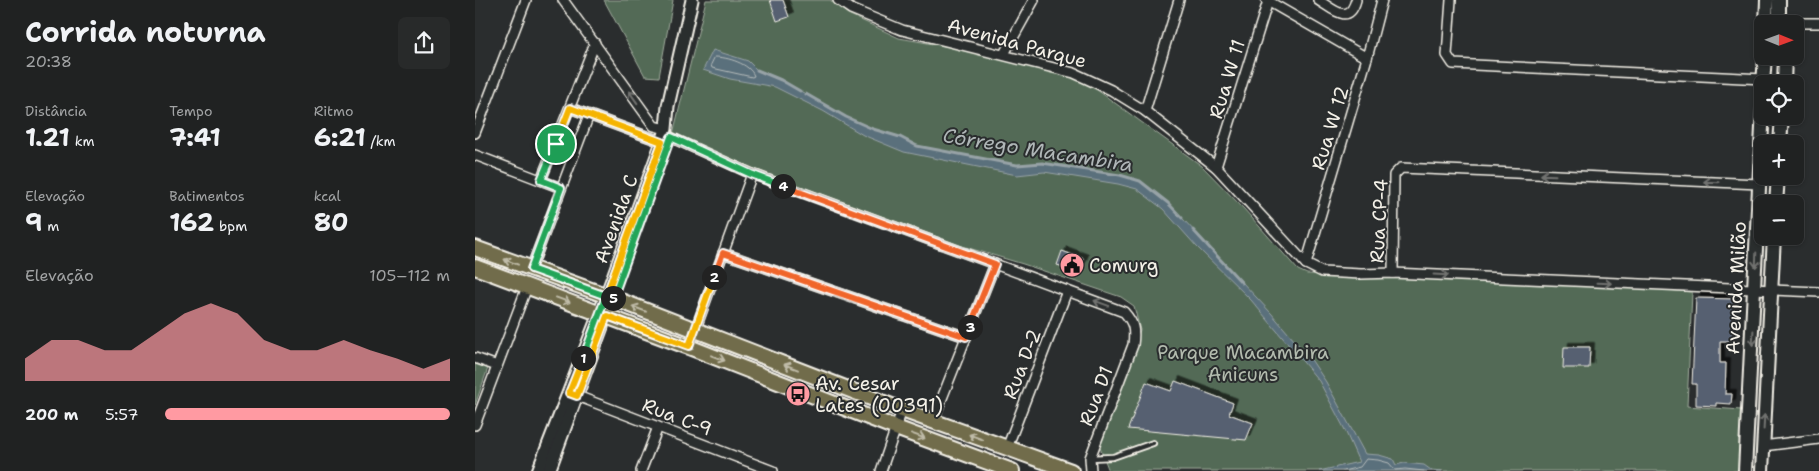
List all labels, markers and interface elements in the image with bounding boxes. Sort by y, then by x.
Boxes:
street label: Avenida Parque [945,12,1089,74]
text: Corrida noturna [25,13,266,51]
north arrow [1754,15,1804,65]
map controls [1754,15,1804,245]
button: share [398,17,450,69]
street label: Rua W 11 [1203,36,1251,122]
text: 20:38 [25,51,72,72]
button: locate [1754,75,1804,125]
street label: Rua W 12 [1305,83,1355,173]
one-way arrow [628,90,638,104]
text: Distância [25,102,87,120]
text: Tempo [169,102,212,120]
text: Ritmo [314,102,353,120]
text: 1.21 [25,120,70,154]
text: 7:41 [169,120,221,154]
text: 6:21 [314,120,366,154]
water label: Córrego Macambira [941,122,1135,178]
pin [535,123,577,165]
icon: arrive [542,130,570,158]
text: km [70,132,94,150]
text: /km [366,132,396,150]
button: + [1754,135,1804,185]
one-way arrow [1540,170,1556,179]
street label: Avenida C [588,171,644,267]
pin: 4 [771,174,795,198]
text: 4 [779,177,788,195]
one-way arrow [1703,177,1719,186]
street label: Rua CP-4 [1364,178,1394,264]
text: Elevação [25,187,85,205]
text: Batimentos [169,187,245,205]
text: kcal [314,187,341,205]
button: − [1754,195,1804,245]
text: 9 [25,205,43,239]
text: 162 [169,205,214,239]
text: 80 [314,205,349,239]
text: m [43,217,59,235]
text: bpm [214,217,247,235]
street label: Avenida Milão [1720,221,1752,355]
public building icon: Comurg [1059,252,1085,278]
one-way arrow [1751,252,1761,268]
place label: Comurg [1089,253,1159,278]
one-way arrow [504,257,519,266]
pin: 2 [701,264,727,290]
text: Elevação [25,265,94,286]
text: 105–112 m [369,265,450,286]
text: 2 [710,268,719,286]
one-way arrow [1433,271,1449,280]
one-way arrow [1595,278,1611,288]
pin: 5 [601,286,625,310]
text: 5 [609,289,618,307]
one-way arrow [555,296,570,305]
one-way arrow [1093,298,1109,307]
one-way arrow [632,303,647,312]
pin: 3 [957,314,983,340]
text: 3 [966,318,975,336]
street label: Rua D-2 [997,325,1047,403]
one-way arrow [1748,330,1757,346]
park label: Parque Macambira Anicuns [1157,340,1329,387]
pin: 1 [571,346,595,370]
text: 1 [580,349,587,367]
one-way arrow [710,354,725,363]
one-way arrow [784,362,799,371]
street label: Rua D1 [1073,363,1119,429]
place label: Av. Cesar Lates (00391) [815,371,943,418]
bus stop icon: Av. Cesar Lates (00391) [785,381,811,407]
street label: Rua C-9 [639,392,715,442]
text: 200 m [25,404,78,425]
text: 5:57 [105,404,138,425]
one-way arrow [1759,415,1769,431]
one-way arrow [910,432,925,441]
one-way arrow [969,432,984,441]

